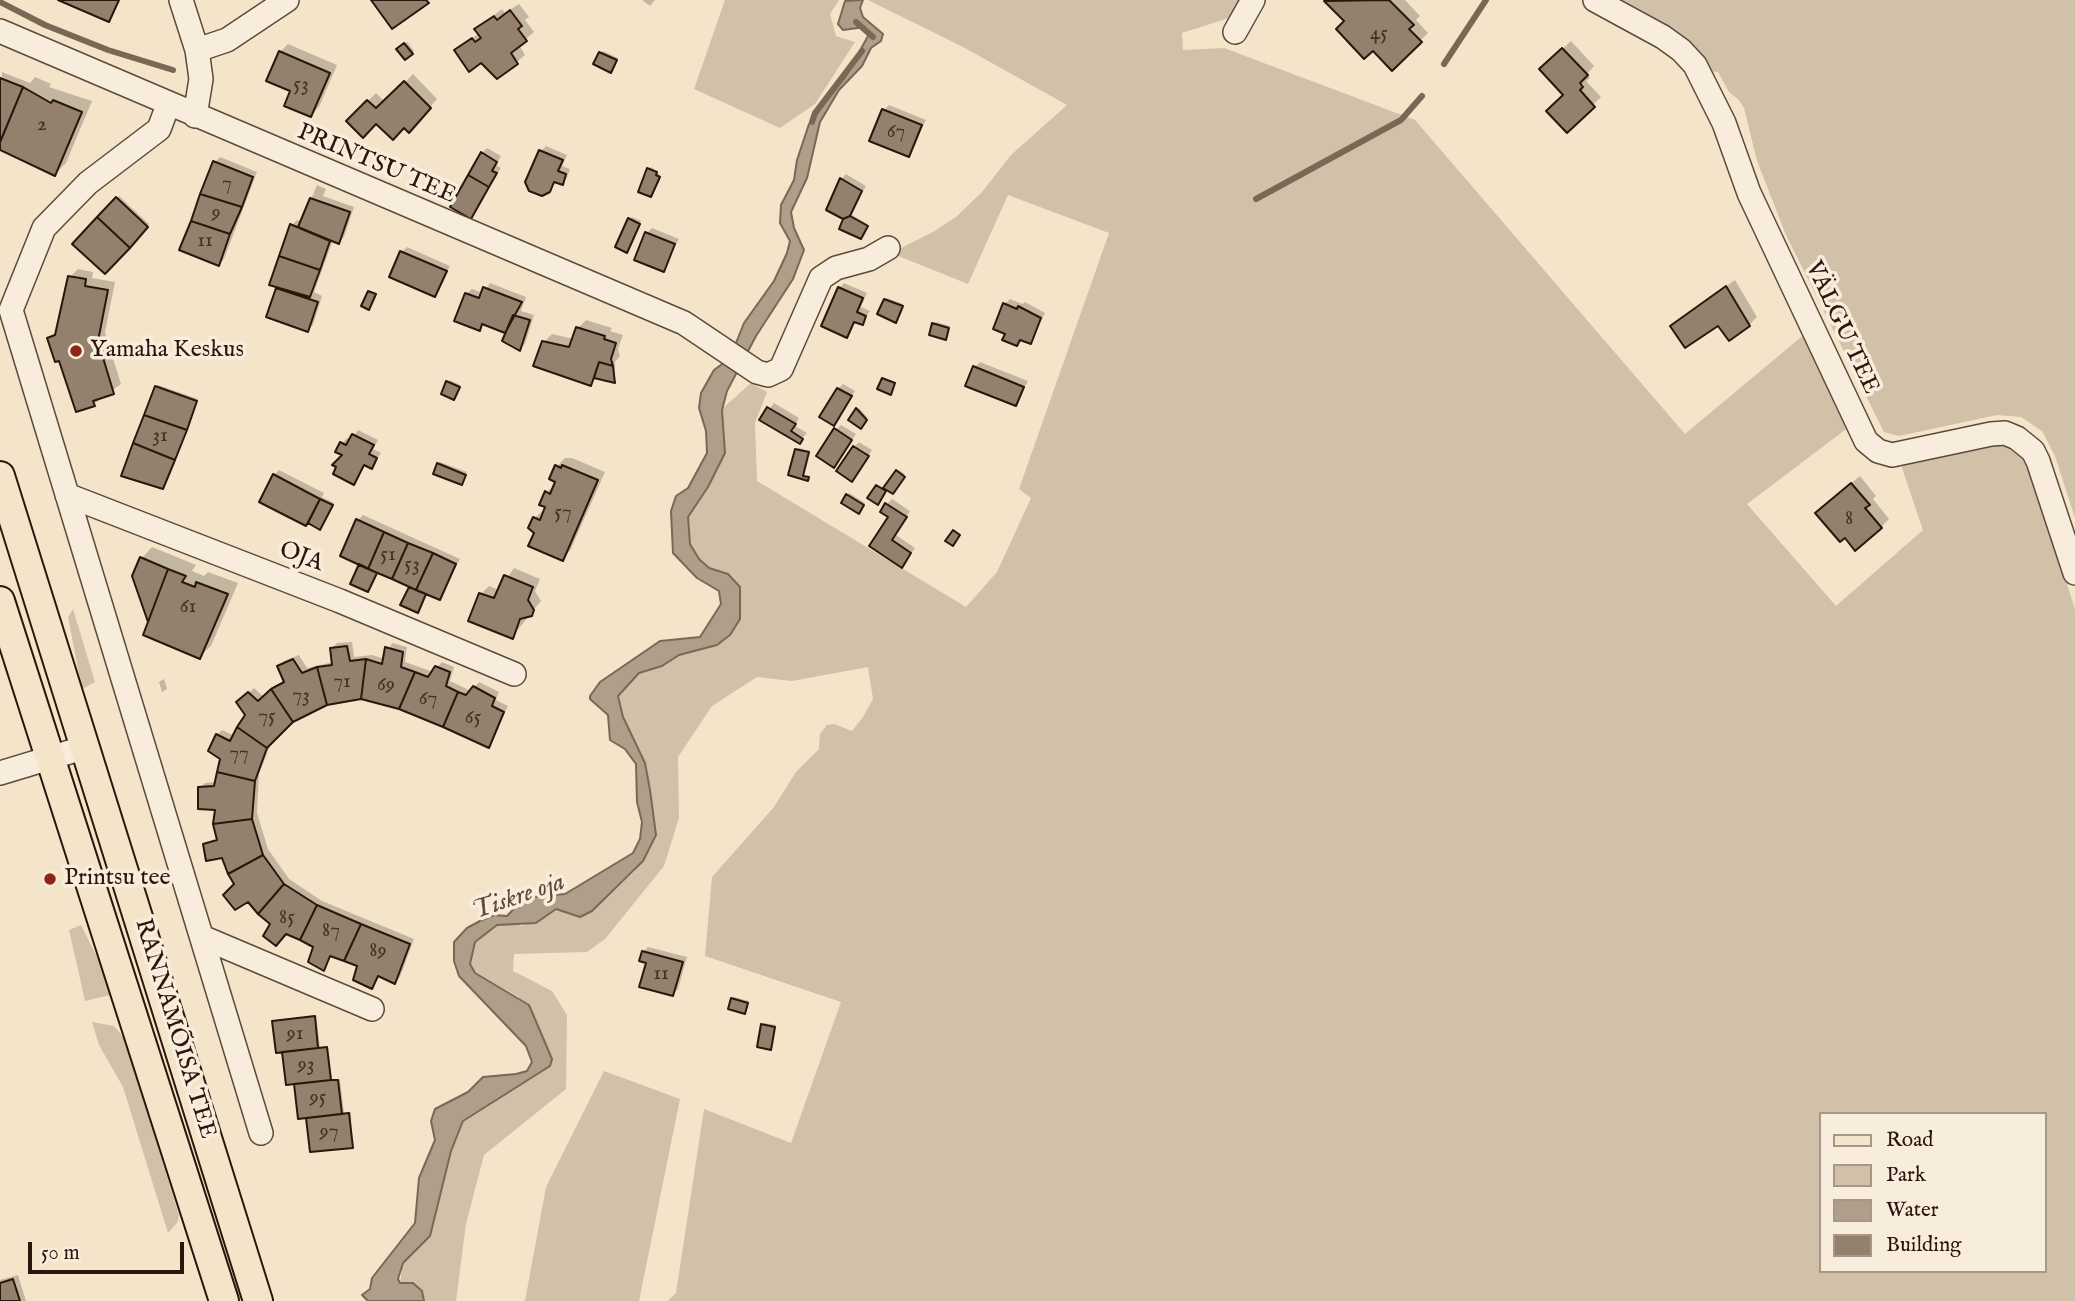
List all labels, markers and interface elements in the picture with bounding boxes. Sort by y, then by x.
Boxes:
house number: 45 [1370,22,1388,48]
house number: 53 [293,73,309,99]
house number: 2 [37,113,47,139]
street label: PRINTSU TEE [293,119,459,211]
house number: 67 [887,120,905,146]
house number: 7 [222,172,232,198]
house number: 9 [211,201,221,227]
house number: 11 [197,229,213,255]
street label: VÄLGU TEE [1798,257,1884,399]
place label: Yamaha Keskus [90,337,244,365]
marker: Yamaha Keskus [68,343,84,359]
house number: 31 [152,424,168,450]
house number: 57 [554,501,572,527]
house number: 8 [1845,507,1853,533]
street label: OJA [275,537,327,579]
house number: 51 [380,543,396,569]
house number: 53 [404,553,420,579]
house number: 61 [180,595,196,621]
house number: 71 [333,670,351,696]
house number: 69 [377,673,395,699]
house number: 73 [292,684,310,710]
house number: 67 [419,687,437,713]
house number: 75 [258,705,276,731]
house number: 65 [465,706,481,732]
house number: 77 [229,742,249,768]
place label: Printsu tee [64,865,170,893]
water label: Tiskre oja [469,868,569,928]
marker: Printsu tee [42,871,58,887]
house number: 85 [279,906,295,932]
street label: RANNAMÕISA TEE [127,916,221,1142]
house number: 87 [322,919,340,945]
house number: 89 [369,939,387,965]
house number: 11 [653,962,669,988]
house number: 91 [287,1022,303,1048]
house number: 93 [297,1053,315,1079]
house number: 95 [310,1086,326,1112]
legend [1820,1112,2047,1273]
house number: 97 [320,1120,338,1146]
text: Road [1886,1127,1933,1154]
text: Park [1886,1162,1926,1189]
text: Water [1886,1197,1938,1224]
scale bar [32,1228,187,1272]
text: Building [1886,1232,1961,1259]
text: 50 m [41,1240,80,1267]

